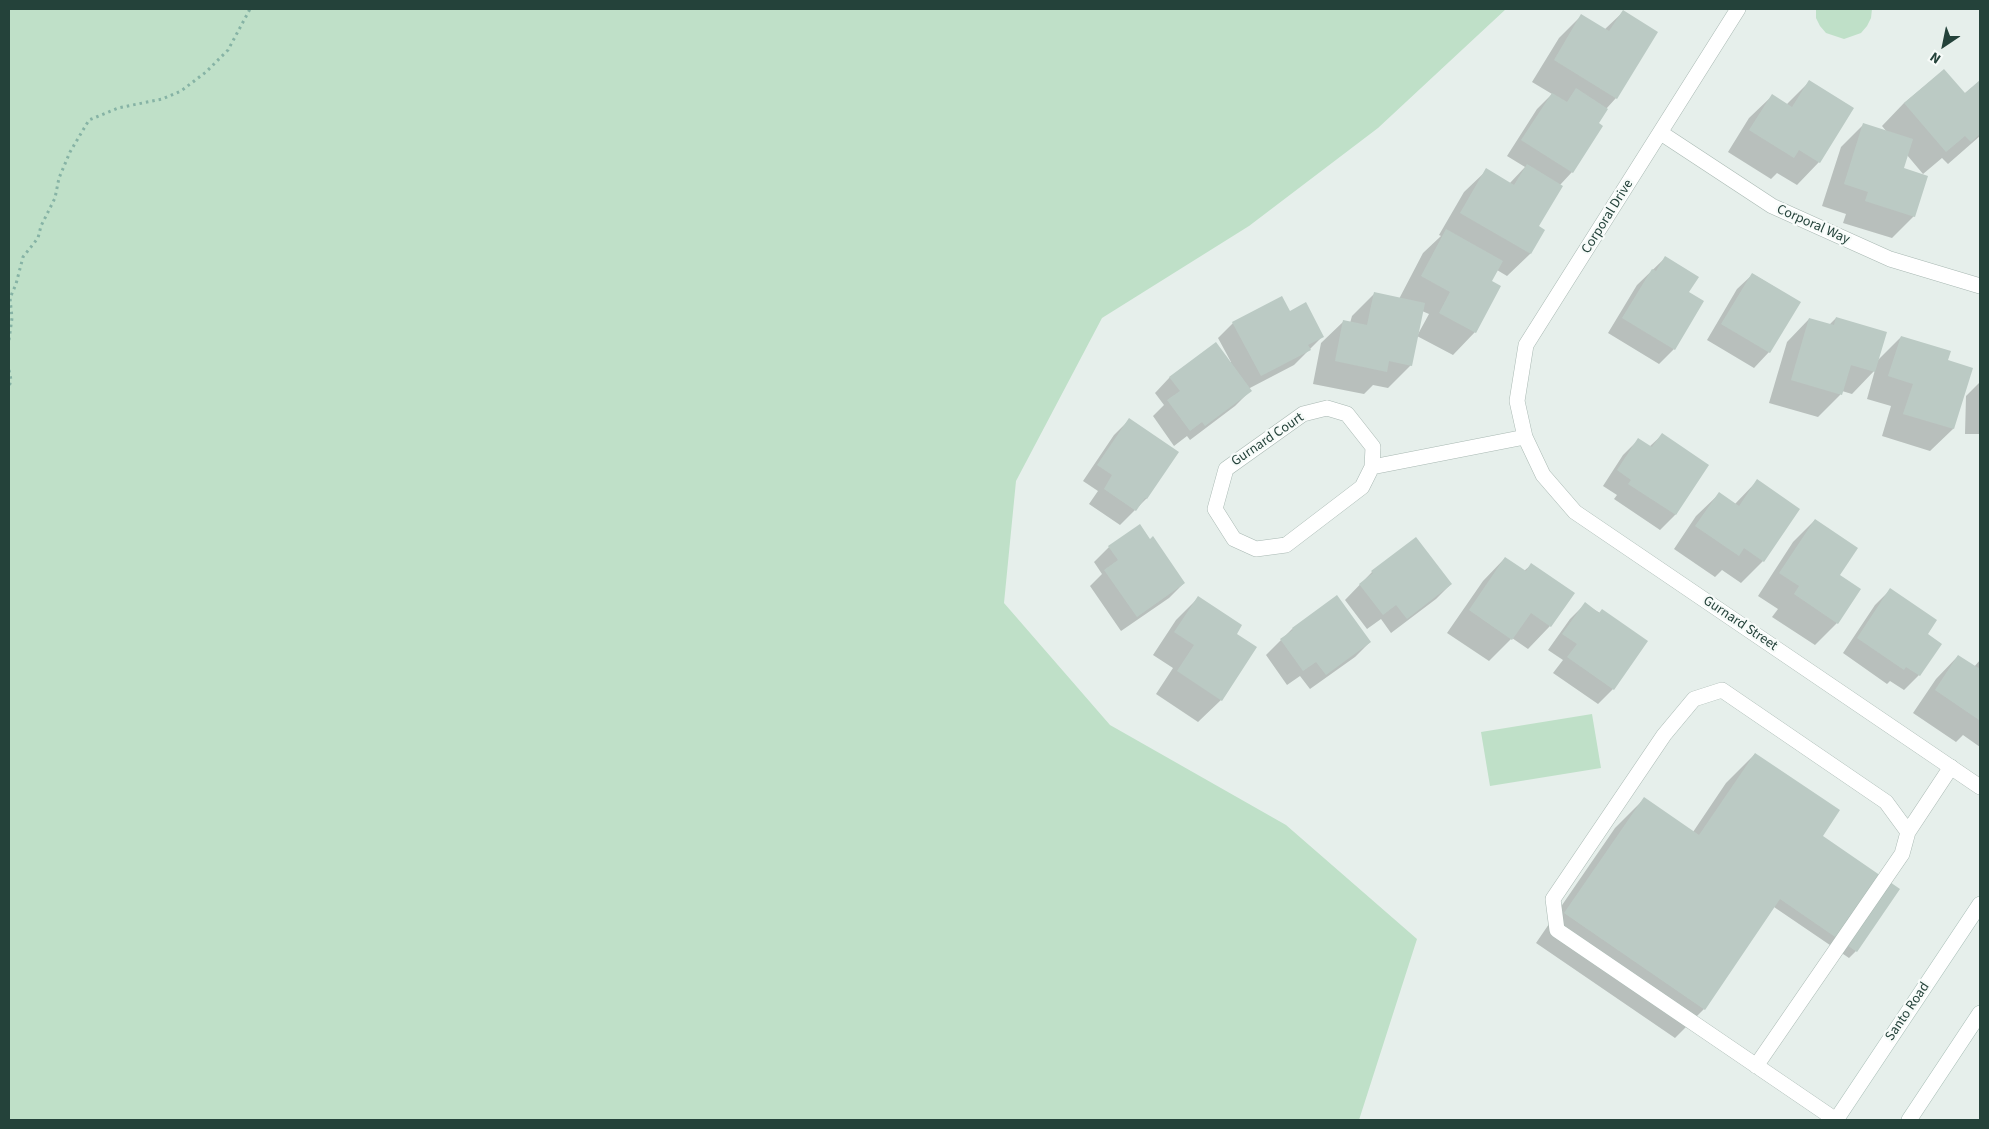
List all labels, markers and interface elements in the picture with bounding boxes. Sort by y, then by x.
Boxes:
north arrow [1919,20,1969,70]
text: N [1926,47,1945,68]
street label: Corporal Drive [1579,177,1637,257]
street label: Corporal Way [1774,201,1852,249]
street label: Gurnard Court [1229,410,1307,470]
street label: Gurnard Street [1700,593,1780,655]
street label: Santo Road [1882,979,1934,1045]

